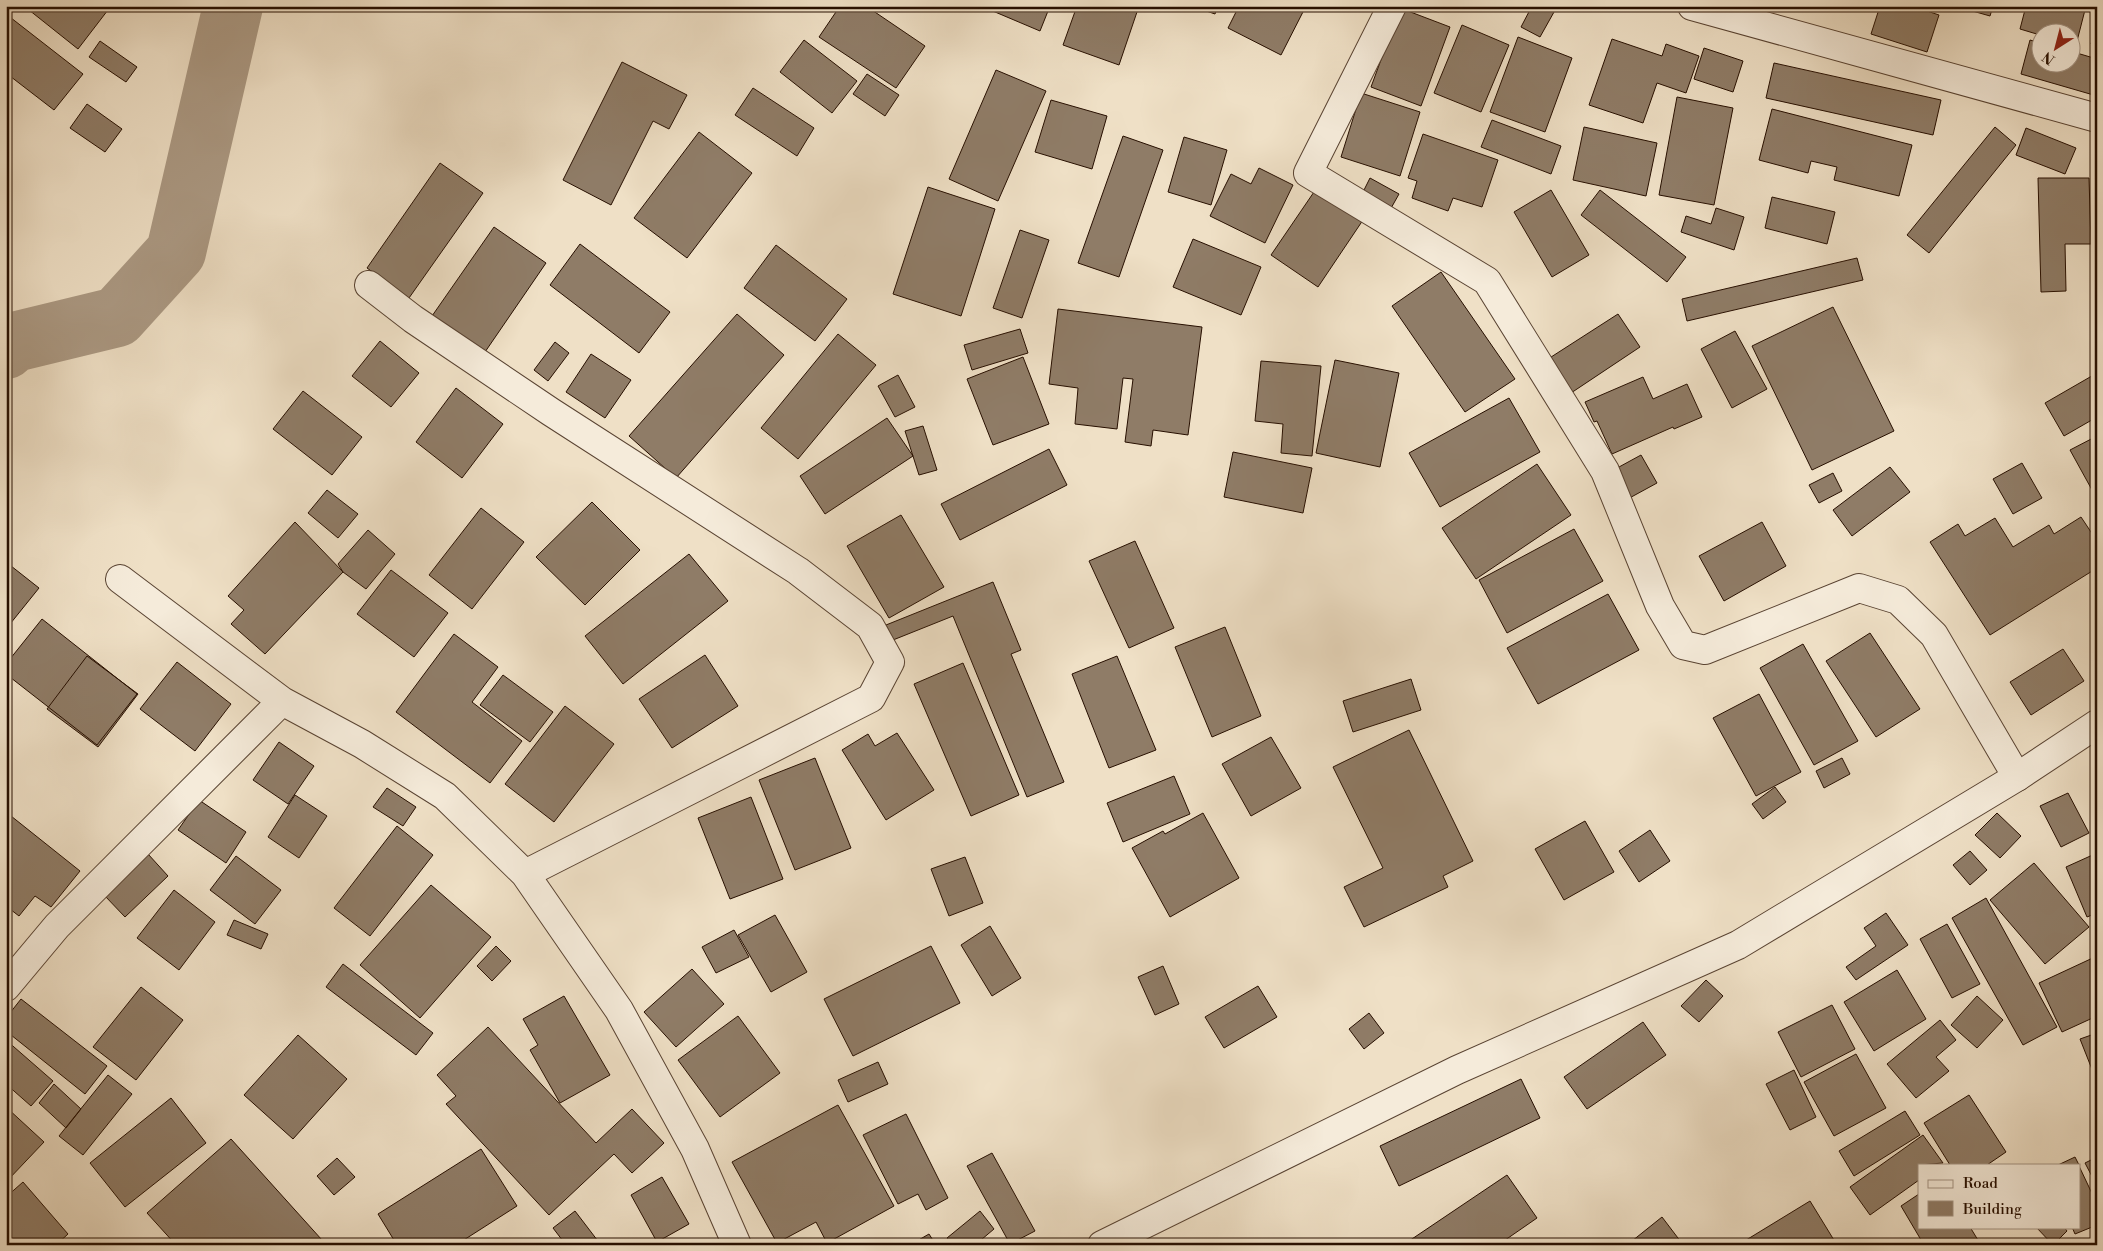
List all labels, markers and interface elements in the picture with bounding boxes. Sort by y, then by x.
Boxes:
north arrow [2030,22,2080,72]
text: N [2039,47,2059,68]
legend [1918,1164,2080,1228]
text: Road [1963,1174,1998,1193]
text: Building [1962,1200,2022,1219]

